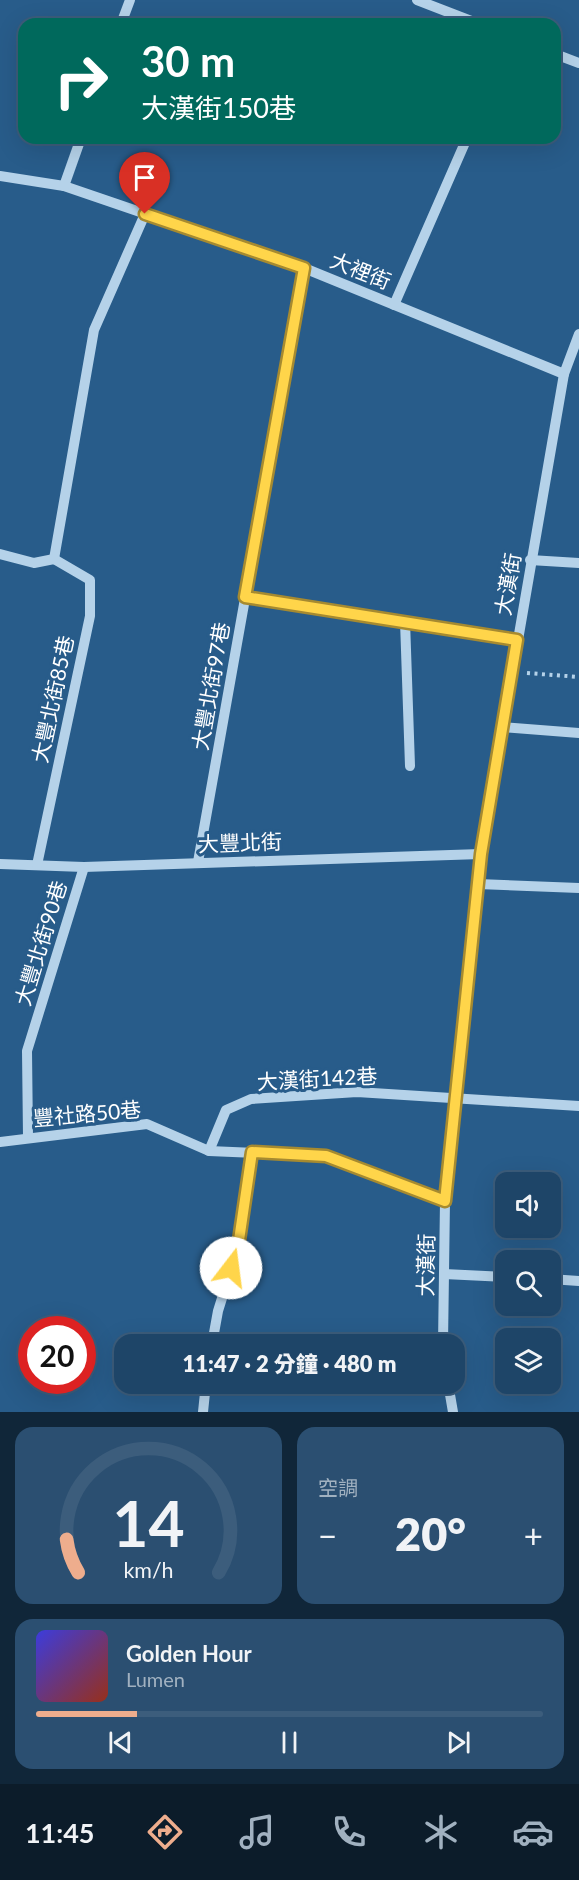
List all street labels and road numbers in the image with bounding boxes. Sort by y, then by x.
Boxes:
street label: 大裡街 [327,247,395,293]
street label: 大漢街 [489,551,525,617]
street label: 大豐北街97巷 [186,620,234,752]
street label: 大豐北街85巷 [26,633,78,765]
street label: 大豐北街 [198,828,282,856]
street label: 大豐北街90巷 [9,877,71,1009]
street label: 大漢街142巷 [256,1062,378,1094]
street label: 豐社路50巷 [32,1096,142,1130]
street label: 大漢街 [412,1233,438,1297]

